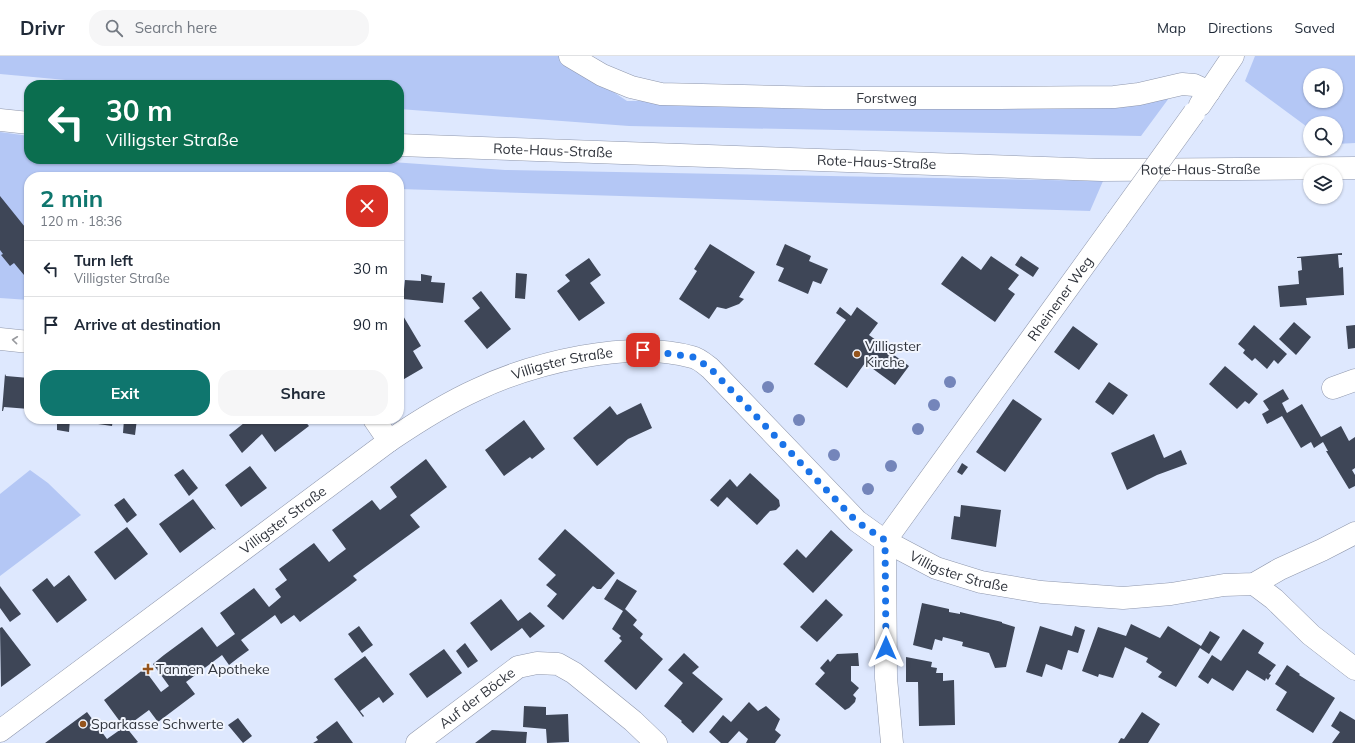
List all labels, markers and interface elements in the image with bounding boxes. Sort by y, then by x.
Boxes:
search box [89,10,369,46]
text: Drivr [20,16,65,40]
icon: search [103,17,125,39]
text: Search here [135,18,217,37]
text: Map [1157,19,1186,37]
text: Directions [1208,19,1273,37]
text: Saved [1295,19,1335,37]
map controls [1303,68,1343,204]
button: sound [1303,68,1343,108]
street label: Forstweg [856,89,917,107]
text: 30 m [106,93,172,128]
icon: left [40,96,92,148]
button: search [1303,116,1343,156]
text: Villigster Straße [106,128,239,151]
street label: Rote-Haus-Straße [493,139,613,162]
street label: Rote-Haus-Straße [817,151,937,173]
street label: Rote-Haus-Straße [1141,160,1260,179]
button: layers [1303,164,1343,204]
text: 2 min [40,183,103,213]
button: close [346,185,388,227]
text: 120 m · 18:36 [40,213,122,229]
text: Turn left [74,251,133,270]
street label: Rheinener Weg [1024,253,1097,345]
icon: left [40,258,62,280]
text: 30 m [353,259,388,278]
text: Villigster Straße [74,270,170,286]
icon: arrive [40,314,62,336]
text: Arrive at destination [74,315,221,334]
text: 90 m [353,315,388,334]
pin [626,333,660,367]
one-way arrow [11,336,18,345]
place label: Villigster Kirche [865,337,922,371]
icon: arrive [632,339,654,361]
street label: Villigster Straße [509,343,614,384]
marker: Villigster Kirche [852,349,862,359]
button: Exit [40,370,210,416]
button: Share [218,370,388,416]
street label: Villigster Straße [236,482,330,558]
street label: Villigster Straße [906,547,1010,595]
position arrow [865,627,907,669]
place label: Tannen Apotheke [156,660,270,678]
street label: Auf der Böcke [435,663,519,732]
marker: Tannen Apotheke [143,664,153,674]
place label: Sparkasse Schwerte [91,715,224,733]
marker: Sparkasse Schwerte [78,719,88,729]

